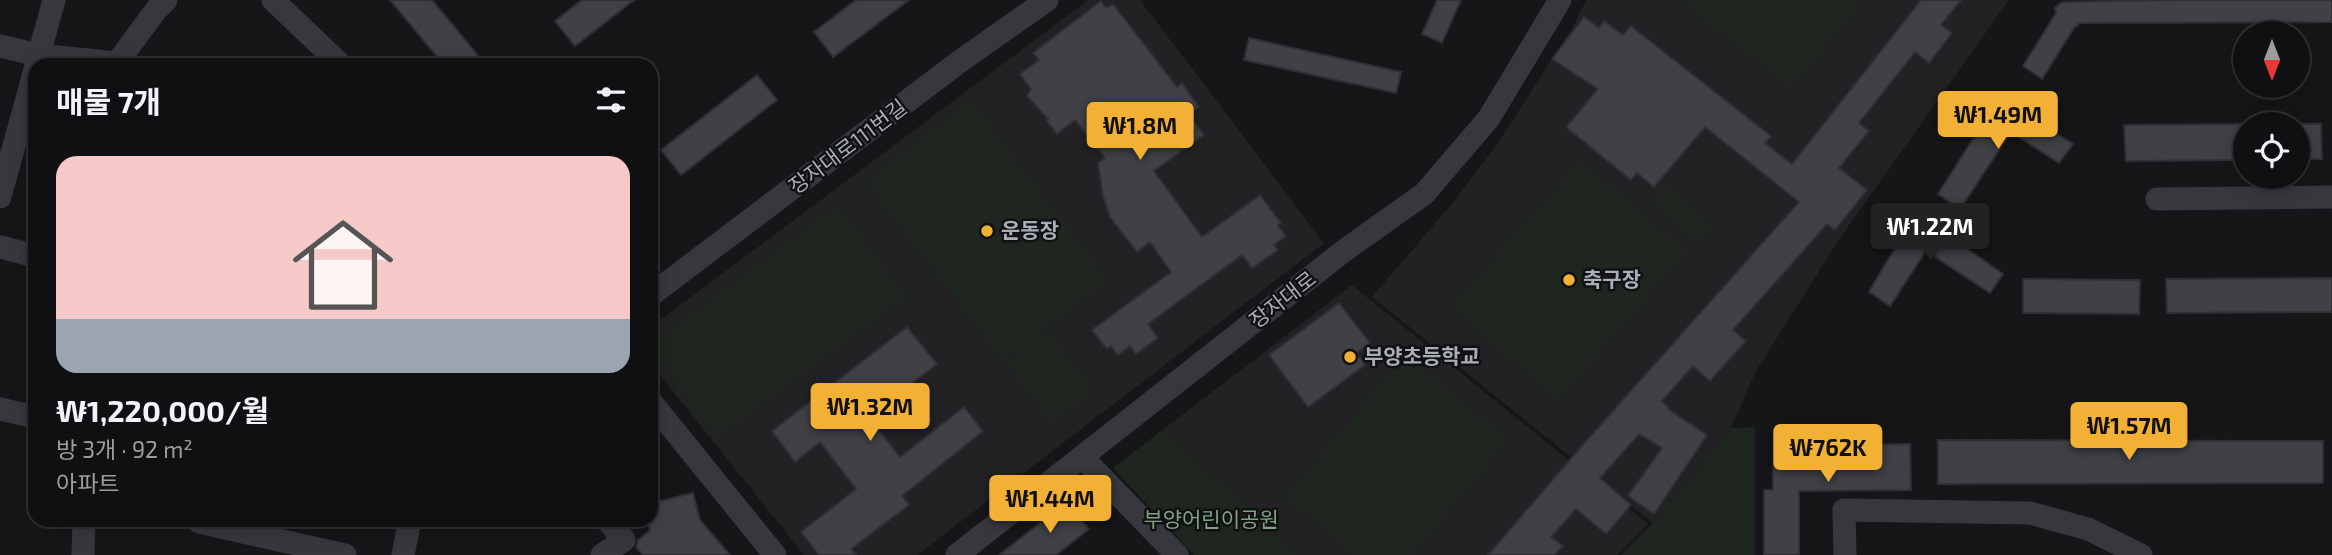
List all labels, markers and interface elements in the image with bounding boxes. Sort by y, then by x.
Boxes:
north arrow [2233,21,2310,98]
map controls [2233,21,2310,189]
icon: filters [592,81,630,119]
text: 매물 7개 [56,83,161,119]
pin: ₩1.49M [1941,92,2055,151]
street label: 장자대로111번길 [783,93,911,198]
text: ₩1.49M [1954,100,2042,128]
pin: ₩1.8M [1091,102,1189,162]
text: ₩1.8M [1103,111,1177,139]
button: locate [2233,112,2310,189]
icon: home [280,202,406,328]
pin: ₩1.22M [1873,204,1987,263]
text: ₩1.22M [1886,212,1974,240]
place label: 운동장 [1001,217,1059,242]
marker: 운동장 [979,223,995,239]
street label: 장자대로 [1244,265,1320,332]
place label: 축구장 [1583,266,1641,291]
marker: 축구장 [1561,272,1577,288]
place label: 부양초등학교 [1364,343,1480,368]
marker: 부양초등학교 [1342,349,1358,365]
pin: ₩1.32M [813,384,927,443]
text: ₩1,220,000/월 [56,392,269,428]
text: ₩1.32M [827,392,913,420]
pin: ₩1.57M [2072,402,2186,462]
text: ₩1.57M [2086,411,2172,439]
pin: ₩762K [1779,424,1877,484]
text: ₩762K [1789,433,1867,461]
text: 방 3개 · 92 m² [56,435,193,463]
text: 아파트 [56,469,119,497]
pin: ₩1.44M [993,476,1107,535]
text: ₩1.44M [1005,484,1095,512]
park label: 부양어린이공원 [1143,506,1279,531]

